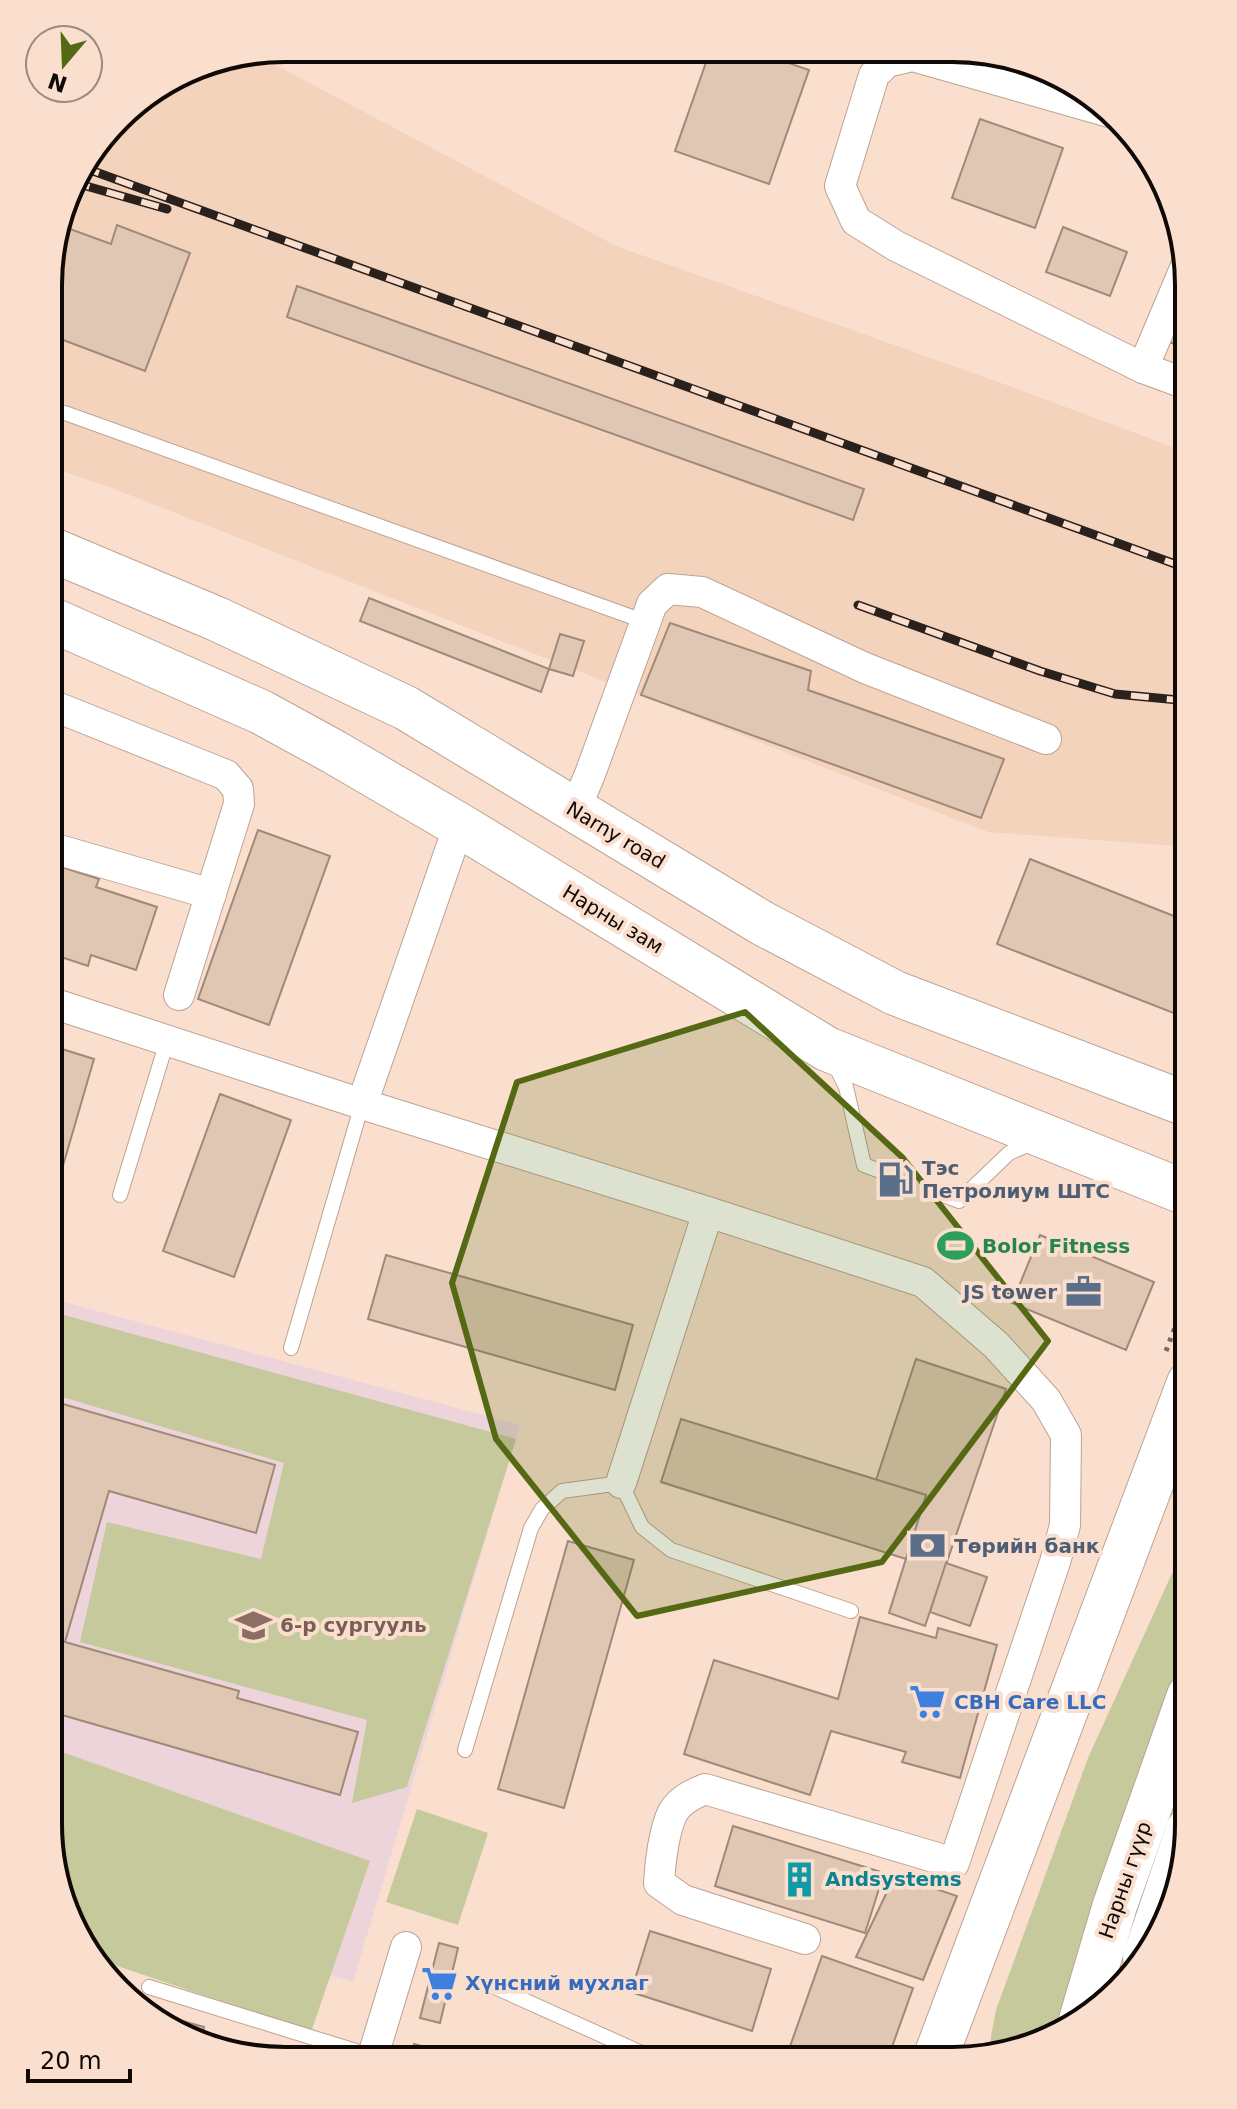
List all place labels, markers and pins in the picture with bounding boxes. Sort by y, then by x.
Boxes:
place label: Тэс Петролиум ШТС [922,1156,1110,1203]
fuel station icon: Тэс Петролиум ШТС [877,1161,915,1199]
sports icon: Bolor Fitness [937,1227,975,1265]
place label: Bolor Fitness [982,1234,1130,1258]
office icon: JS tower [1064,1273,1102,1311]
place label: JS tower [961,1280,1057,1304]
bank icon: Төрийн банк [909,1527,947,1565]
place label: Төрийн банк [954,1534,1100,1558]
school or university icon: 6-р сургууль [235,1606,273,1644]
place label: 6-р сургууль [280,1613,427,1637]
supermarket icon: CBH Care LLC [909,1683,947,1721]
place label: CBH Care LLC [954,1690,1106,1714]
building icon: Andsystems [780,1860,818,1898]
place label: Andsystems [825,1867,962,1891]
supermarket icon: Хүнсний мухлаг [420,1964,458,2002]
place label: Хүнсний мухлаг [465,1971,649,1995]

